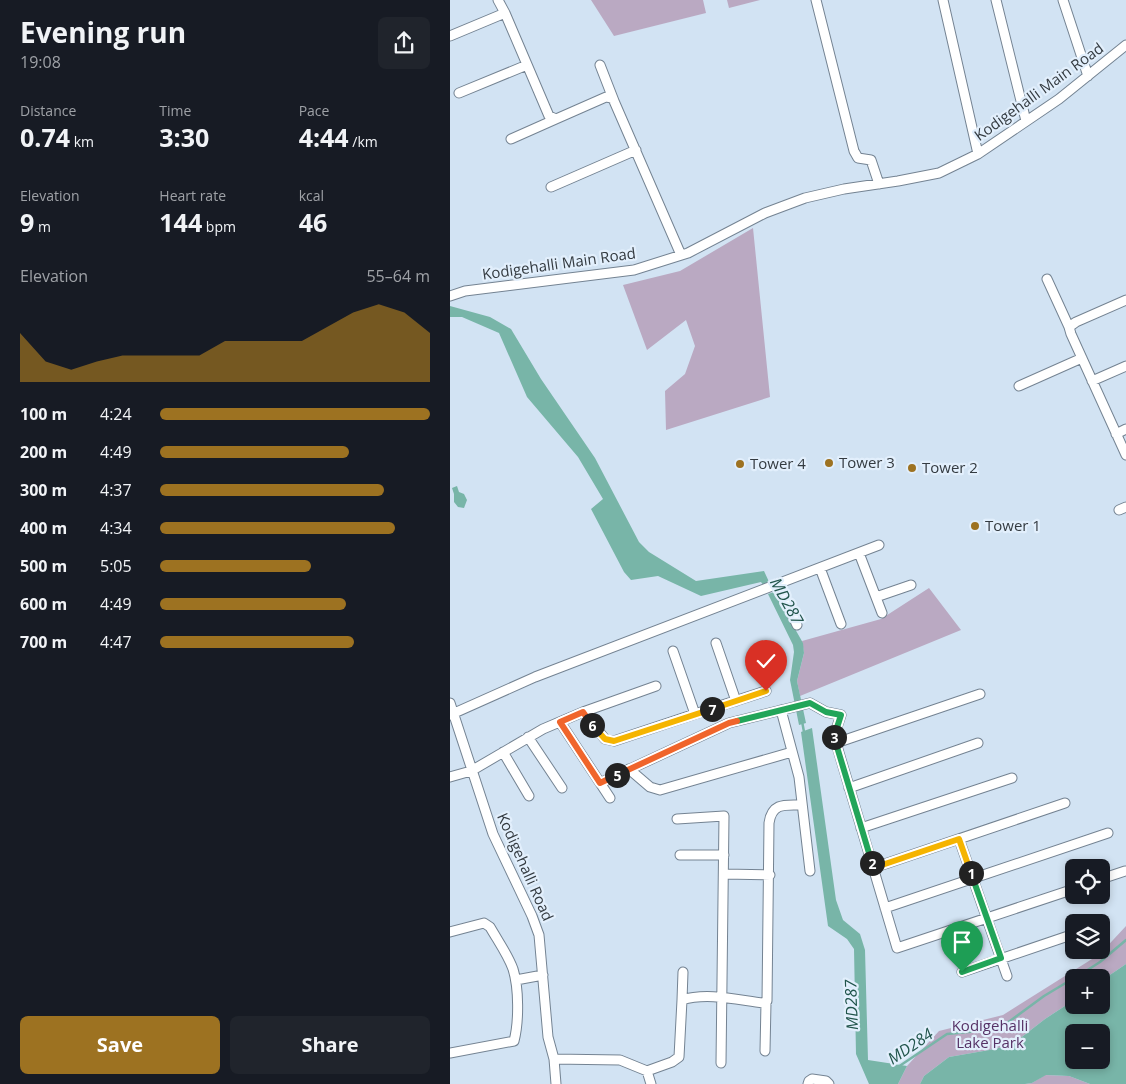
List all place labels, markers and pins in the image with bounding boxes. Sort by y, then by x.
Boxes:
place label: Tower 3 [839,452,895,472]
place label: Tower 4 [750,453,806,473]
marker: Tower 3 [823,457,835,469]
place label: Tower 2 [922,457,978,477]
marker: Tower 4 [734,458,746,470]
marker: Tower 2 [906,462,918,474]
place label: Tower 1 [985,515,1041,535]
marker: Tower 1 [969,520,981,532]
pin [745,640,787,691]
pin: 7 [700,696,724,722]
pin: 6 [580,712,604,738]
pin: 3 [822,724,846,750]
pin: 5 [604,762,630,788]
pin: 2 [860,850,884,876]
pin: 1 [958,860,984,886]
pin [941,921,983,972]

